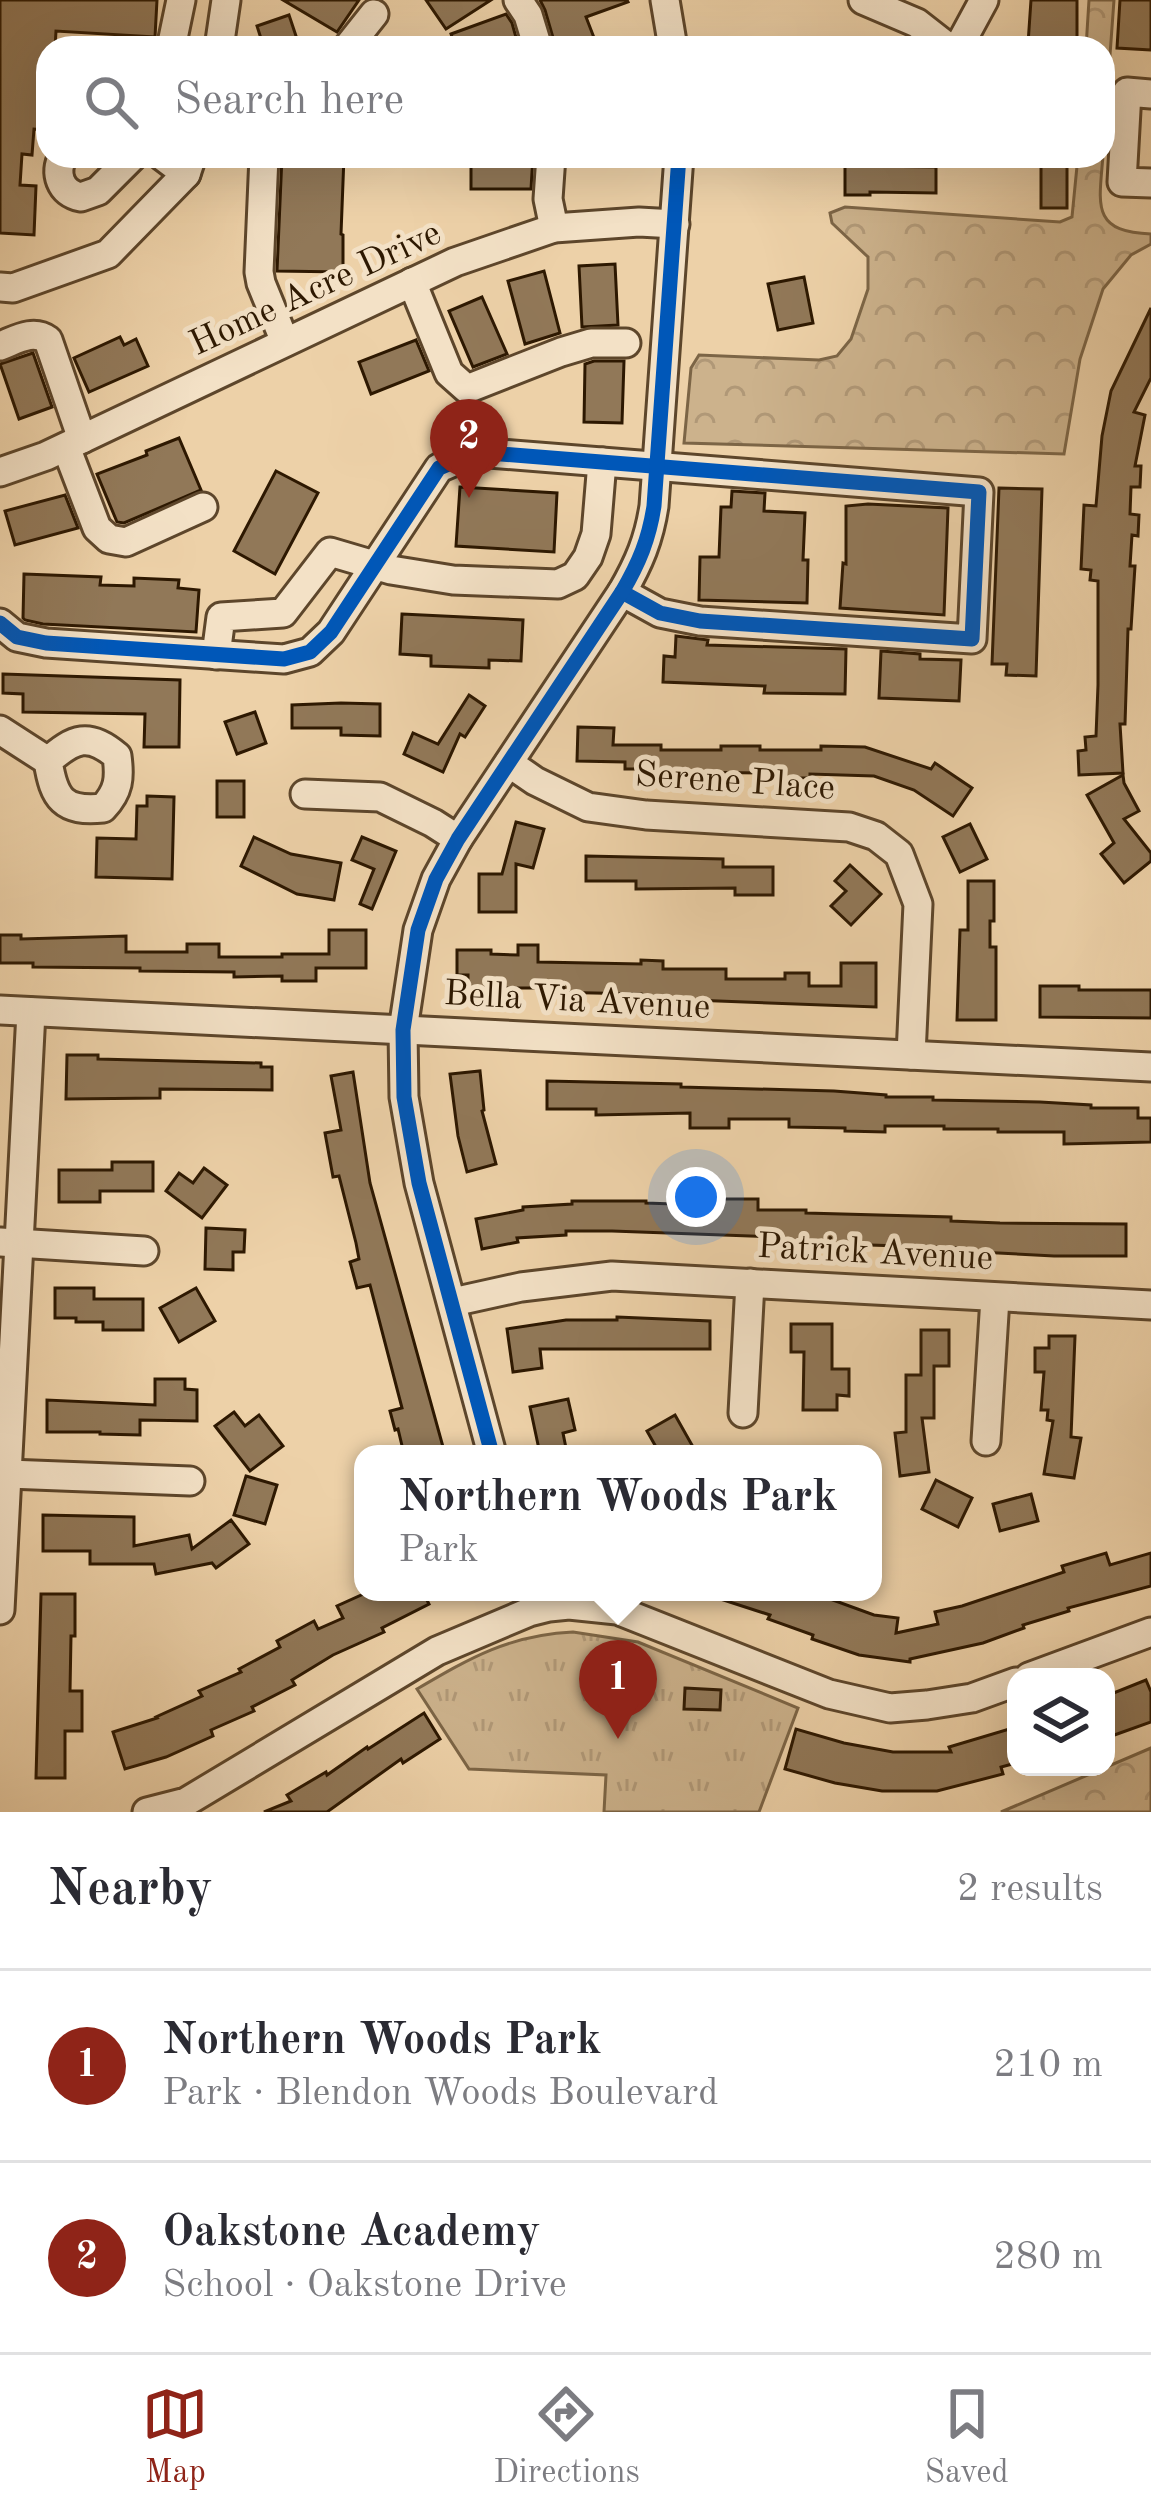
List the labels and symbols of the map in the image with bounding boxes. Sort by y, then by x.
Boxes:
street label: Home Acre Drive [185,216,447,364]
pin: 2 [430,399,508,498]
street label: Serene Place [634,758,836,808]
street label: Bella Via Avenue [443,977,711,1027]
your location [666,1167,726,1227]
street label: Patrick Avenue [756,1230,994,1278]
pin: 1 [579,1640,657,1739]

